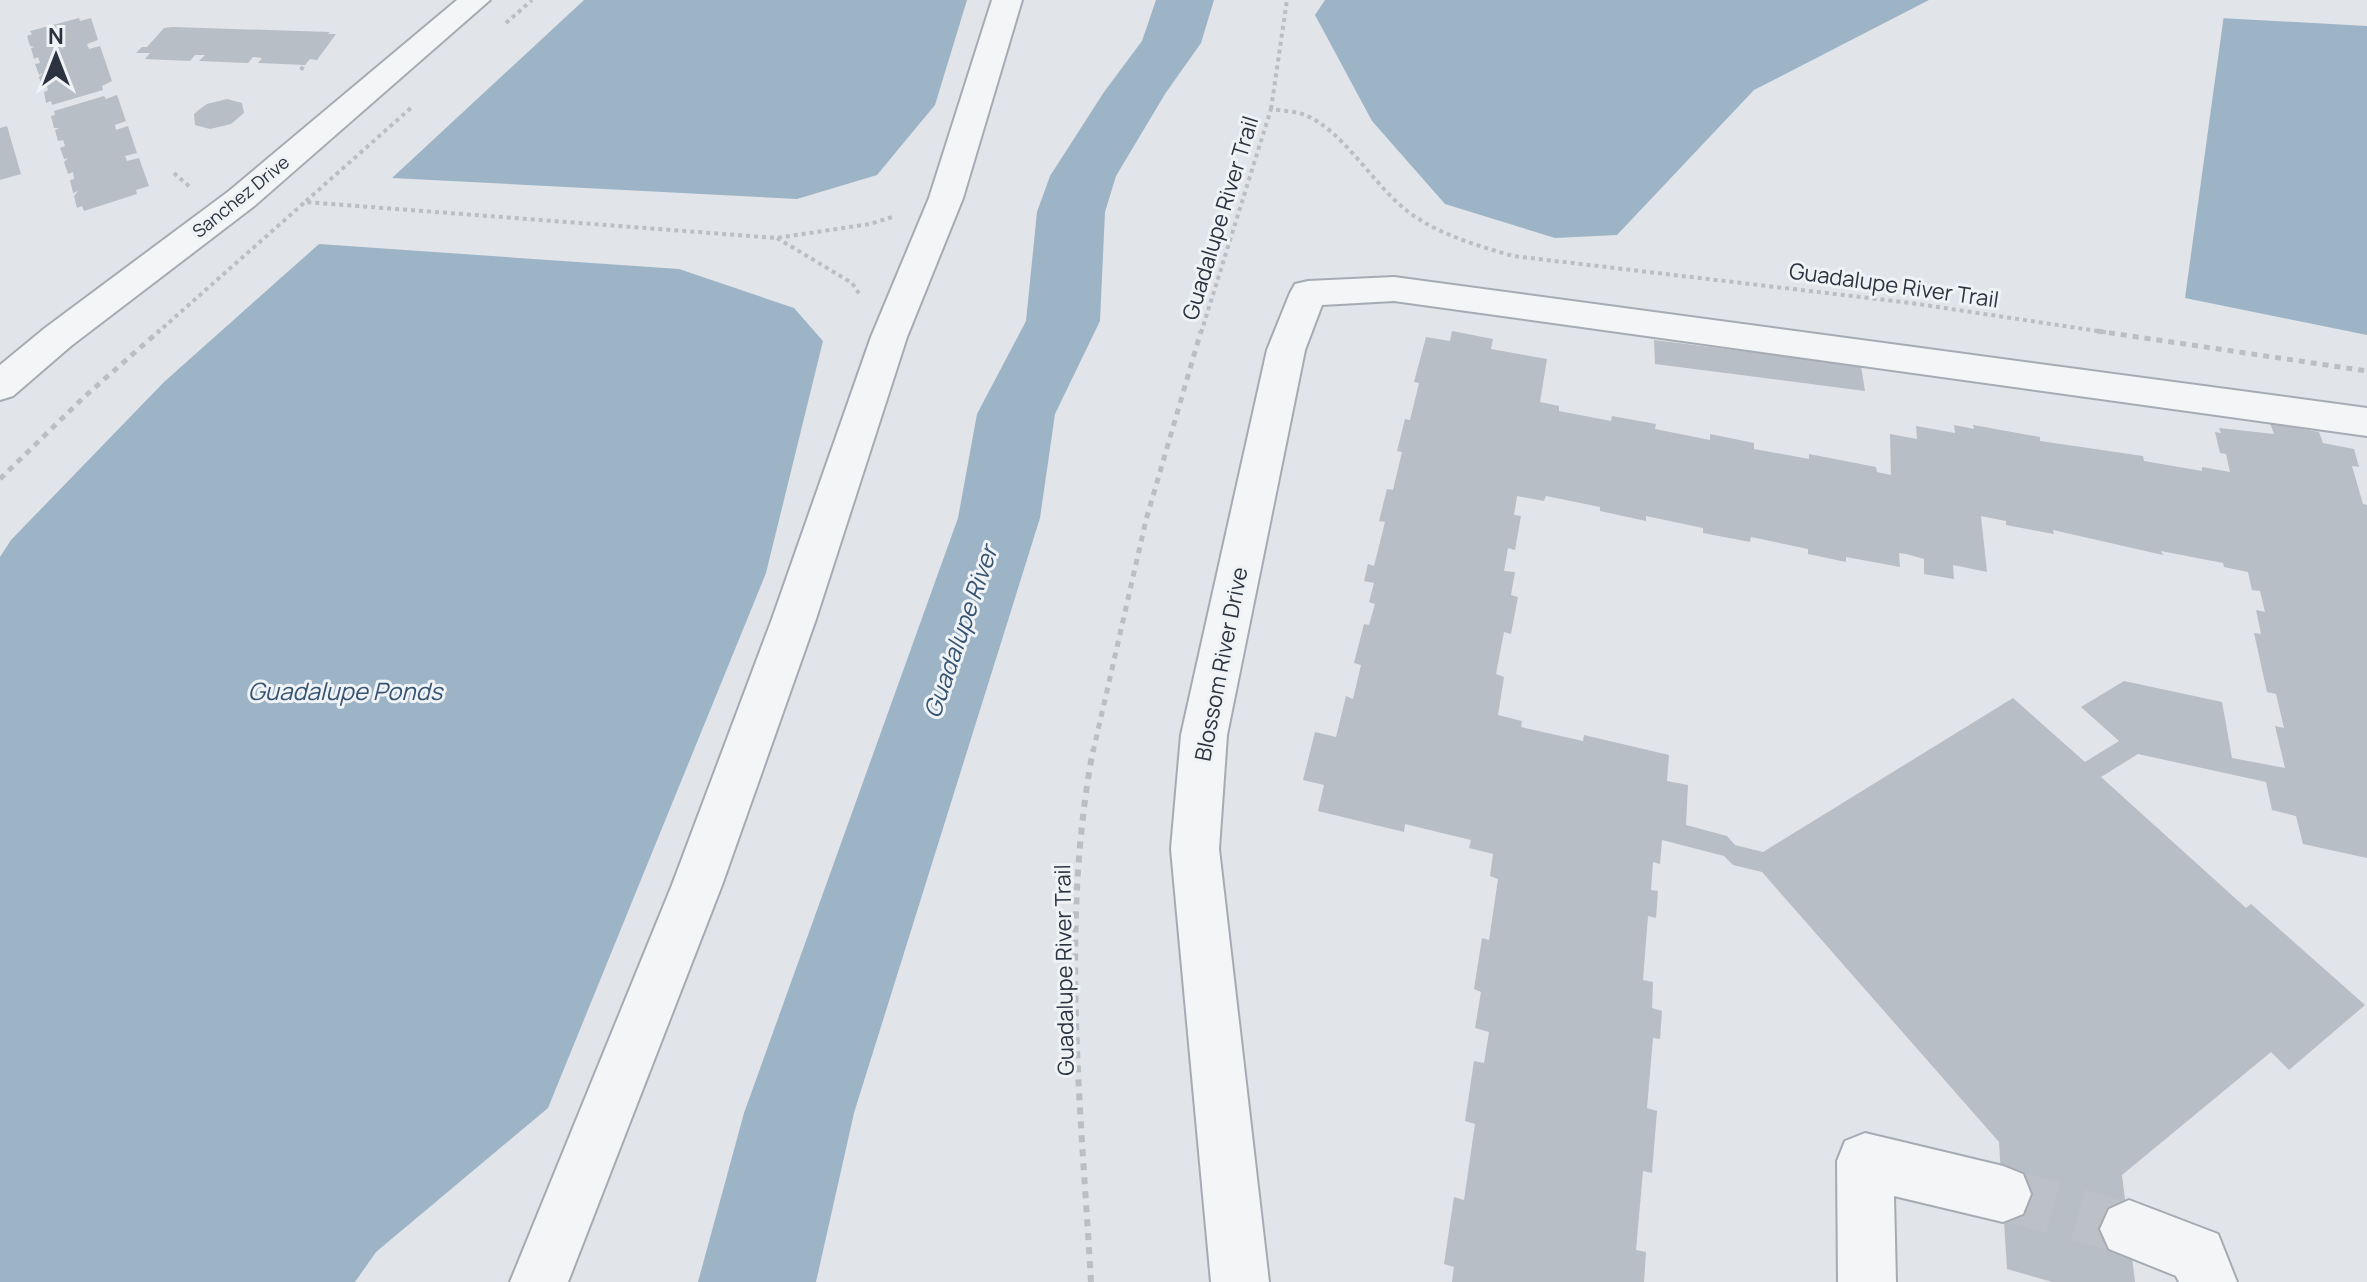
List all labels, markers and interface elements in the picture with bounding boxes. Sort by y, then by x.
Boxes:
north arrow [16,16,96,96]
text: N [48,21,64,51]
street label: Guadalupe River Trail [1175,112,1265,324]
street label: Sanchez Drive [187,150,294,243]
street label: Guadalupe River Trail [1787,255,2001,315]
water label: Guadalupe River [915,538,1006,722]
street label: Blossom River Drive [1187,564,1255,764]
water label: Guadalupe Ponds [248,674,445,707]
street label: Guadalupe River Trail [1047,864,1081,1076]

